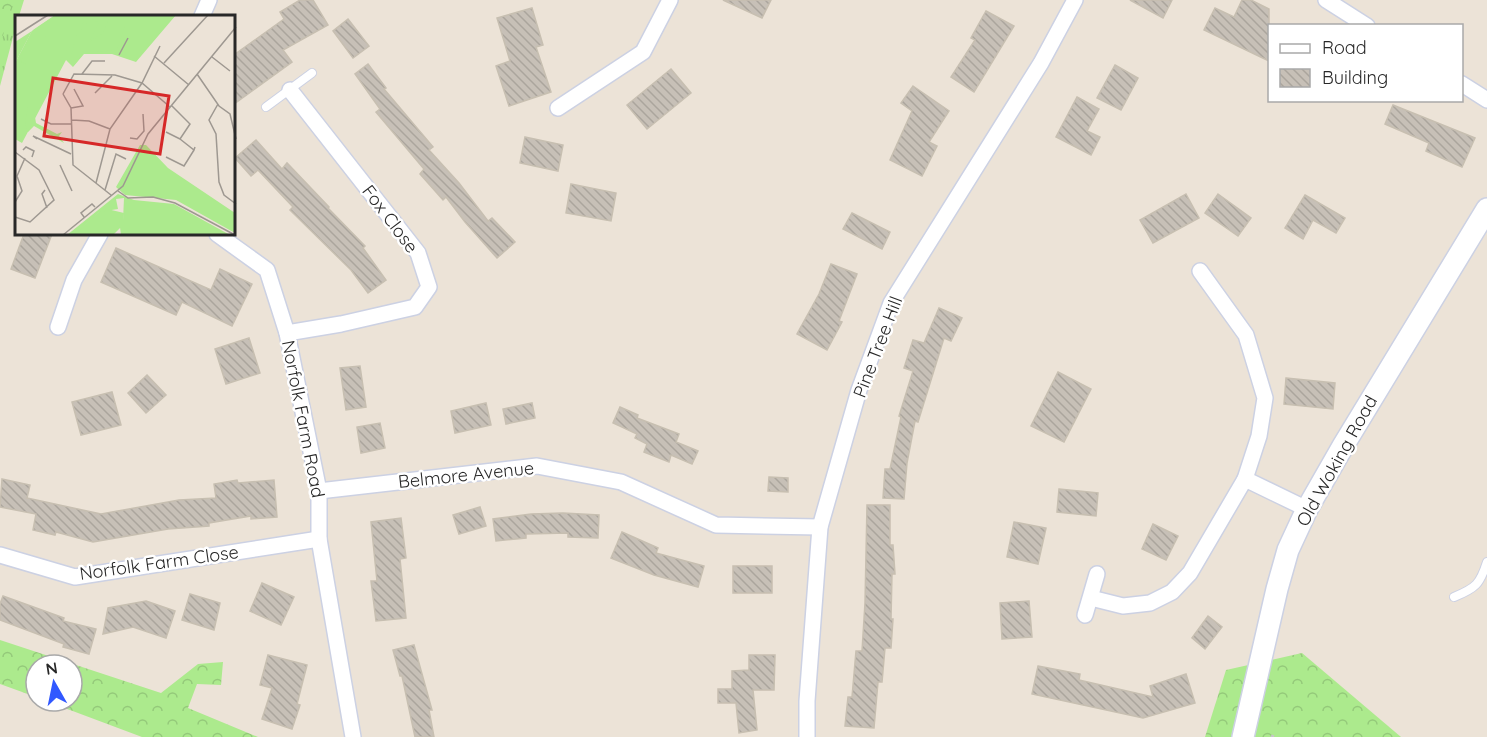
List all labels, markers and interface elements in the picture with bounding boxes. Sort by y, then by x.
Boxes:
inset map [15,15,236,236]
legend [1268,24,1463,102]
text: Road [1322,36,1367,59]
text: Building [1322,66,1388,89]
street label: Fox Close [357,180,423,257]
street label: Pine Tree Hill [848,293,907,401]
street label: Norfolk Farm Road [277,338,330,500]
street label: Old Woking Road [1291,391,1382,530]
street label: Belmore Avenue [397,456,535,493]
street label: Norfolk Farm Close [78,540,240,585]
north arrow [24,653,84,713]
text: N [44,657,59,679]

